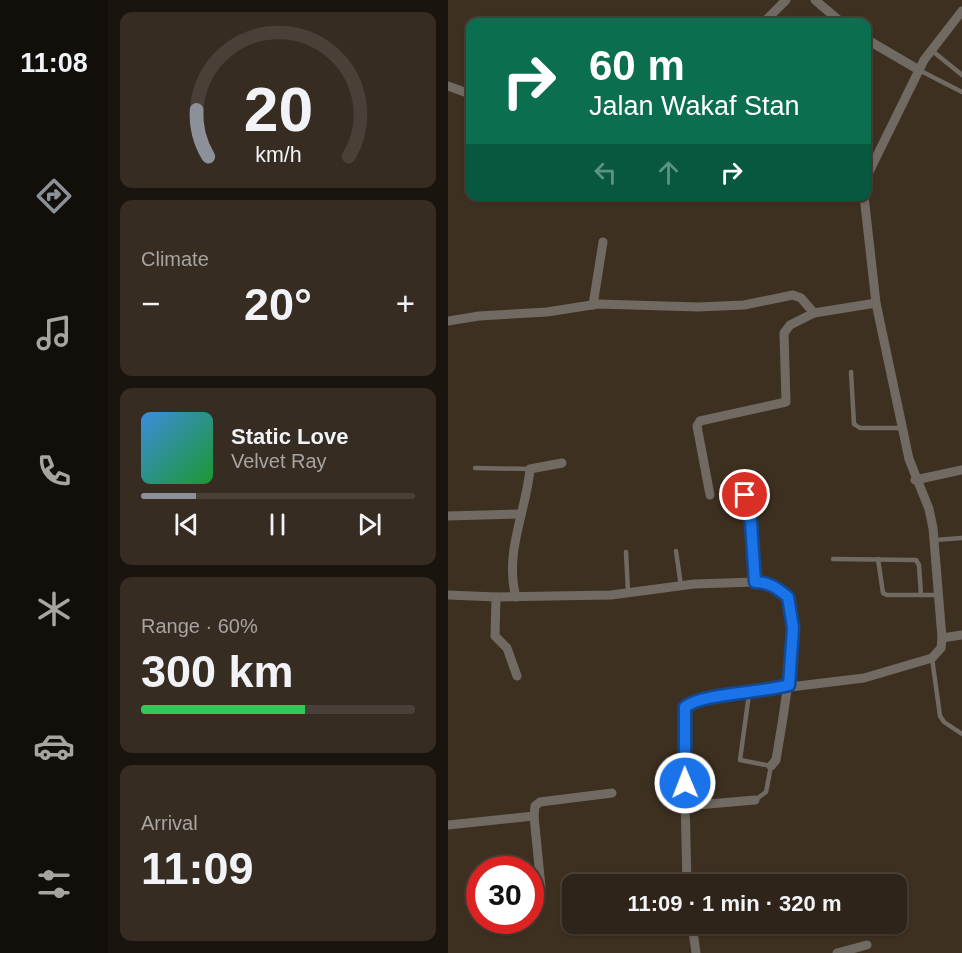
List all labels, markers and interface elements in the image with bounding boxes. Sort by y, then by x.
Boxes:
icon: right [490,42,568,120]
text: 60 m [589,42,685,89]
text: 11:08 [20,48,88,78]
text: 20 [243,75,313,144]
text: Jalan Wakaf Stan [589,91,800,121]
text: km/h [255,143,301,167]
icon: left [589,156,622,189]
icon: ahead [652,156,685,189]
icon: right [715,156,748,189]
icon: directions [33,175,75,217]
text: Climate [141,248,209,270]
text: 20° [244,279,312,330]
text: − [141,285,160,322]
text: + [396,285,415,322]
icon: music [33,312,75,354]
text: Static Love [231,424,348,449]
icon: phone [33,450,75,492]
text: Velvet Ray [231,450,327,472]
pin [719,469,770,520]
icon: arrive [728,478,761,511]
icon: previous [170,508,203,541]
icon: pause [261,508,294,541]
icon: next [353,508,386,541]
icon: climate [33,588,75,630]
text: Range · 60% [141,615,258,637]
text: 300 km [141,646,294,697]
icon: car [33,725,75,767]
position arrow [653,751,717,815]
text: Arrival [141,812,198,834]
text: 11:09 [141,843,254,894]
speed limit sign: 30 [466,856,544,934]
icon: filters [33,863,75,905]
text: 11:09 · 1 min · 320 m [628,891,842,916]

